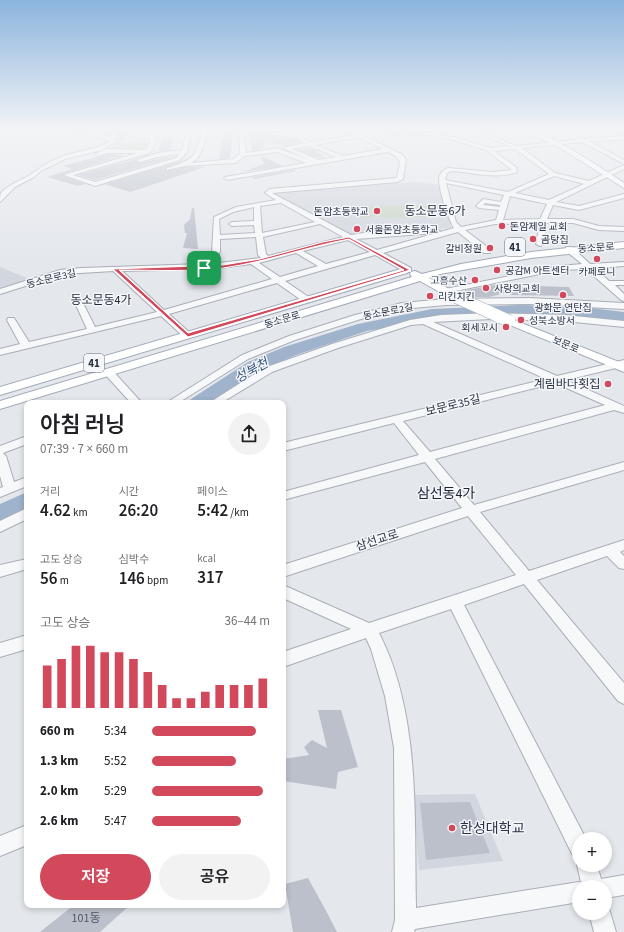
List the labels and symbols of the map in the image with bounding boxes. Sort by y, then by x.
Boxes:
district label: 동소문동6가 [404,203,466,220]
place label: 돈암초등학교 [314,205,369,219]
marker: 돈암초등학교 [372,206,382,216]
place label: 돈암제일 교회 [510,220,567,234]
marker: 돈암제일 교회 [497,221,507,231]
place label: 서울돈암초등학교 [365,223,439,237]
marker: 서울돈암초등학교 [352,224,362,234]
place label: 곰탕집 [541,233,569,247]
marker: 곰탕집 [528,234,538,244]
road number: 41 [505,238,525,256]
street label: 동소문로 [577,240,615,256]
place label: 갈비정원 [445,242,482,256]
marker: 갈비정원 [485,243,495,253]
pin [187,251,221,285]
marker: 카페로니 [592,254,602,264]
place label: 공감M 아트센터 [505,264,569,278]
marker: 공감M 아트센터 [492,265,502,275]
place label: 카페로니 [579,265,615,279]
street label: 동소문로3길 [25,266,78,292]
place label: 고흥수산 [430,274,467,288]
marker: 고흥수산 [470,275,480,285]
place label: 사랑의교회 [494,282,540,296]
marker: 사랑의교회 [481,283,491,293]
place label: 리킨치킨 [438,290,475,304]
marker: 광화문 연탄집 [558,290,568,300]
marker: 리킨치킨 [425,291,435,301]
district label: 동소문동4가 [70,292,132,309]
street label: 동소문로2길 [362,300,415,324]
place label: 광화문 연탄집 [534,301,592,315]
street label: 동소문로 [263,308,302,332]
place label: 성북소방서 [529,314,575,328]
marker: 성북소방서 [516,315,526,325]
place label: 회세꼬시 [461,321,498,335]
marker: 회세꼬시 [501,322,511,332]
street label: 보문로 [550,333,581,357]
road number: 41 [84,354,104,372]
water label: 성북천 [231,354,272,387]
place label: 계림바다횟집 [534,376,600,393]
marker: 계림바다횟집 [603,379,613,389]
street label: 보문로35길 [424,390,482,421]
district label: 삼선동4가 [417,484,475,504]
street label: 삼선교로 [354,526,401,555]
place label: 한성대학교 [460,819,525,839]
marker: 한성대학교 [447,823,457,833]
house number: 101동 [72,910,100,927]

